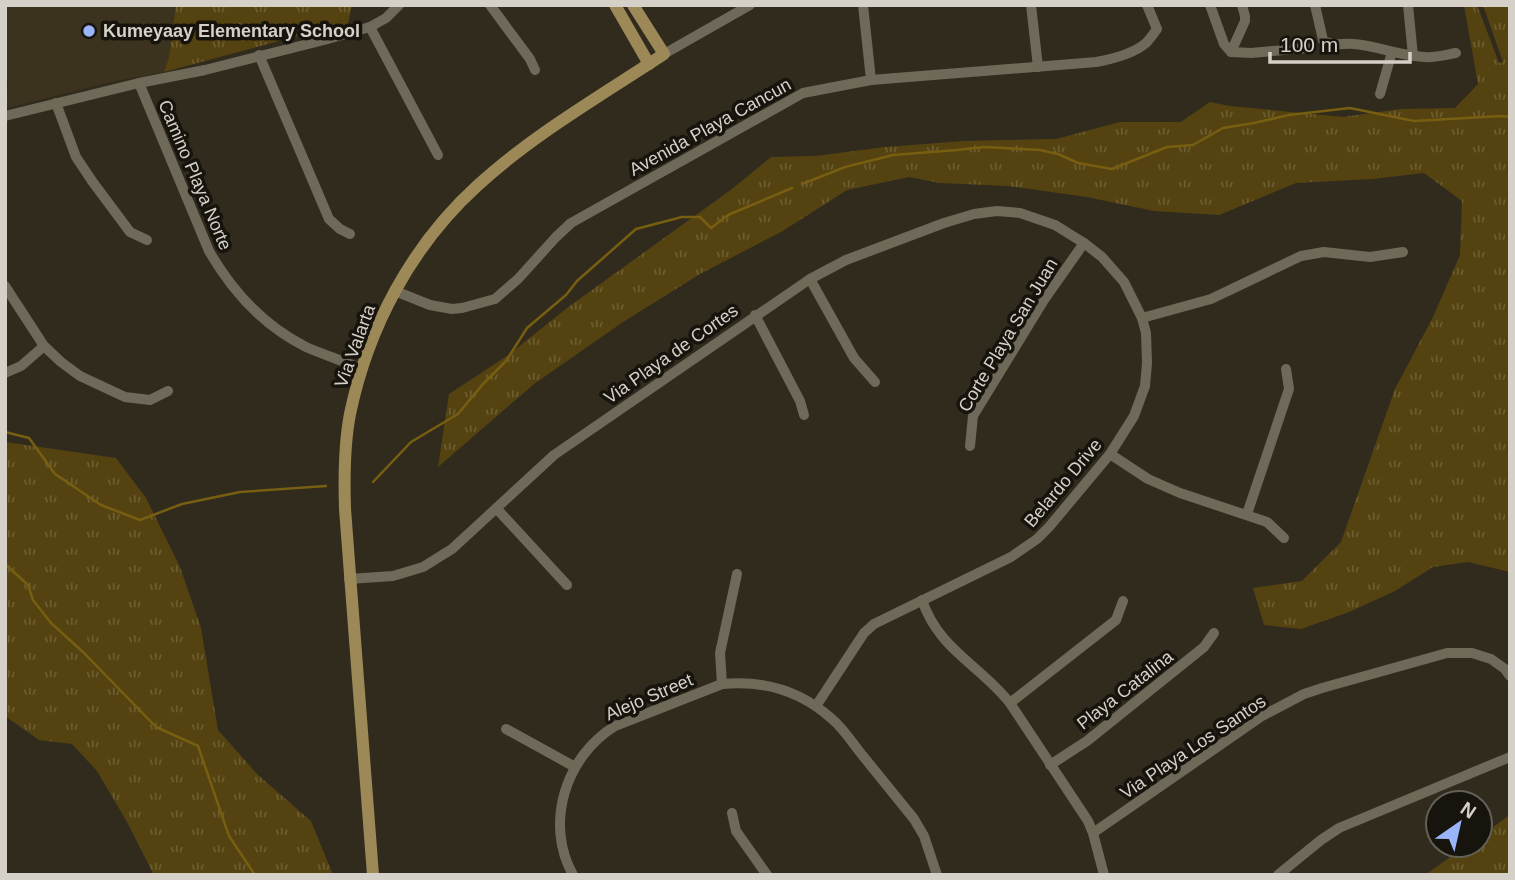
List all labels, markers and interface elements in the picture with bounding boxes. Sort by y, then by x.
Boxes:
place label: Kumeyaay Elementary School [103,21,360,41]
scale bar [1270,21,1410,65]
marker: Kumeyaay Elementary School [81,23,97,39]
text: 100 m [1280,33,1338,56]
street label: Avenida Playa Cancun [626,74,794,180]
street label: Camino Playa Norte [154,97,236,253]
street label: Corte Playa San Juan [954,255,1062,415]
street label: Via Playa de Cortes [600,300,742,408]
street label: Via Valarta [331,301,380,390]
street label: Belardo Drive [1020,435,1106,531]
street label: Playa Catalina [1073,646,1178,734]
street label: Alejo Street [602,670,696,724]
street label: Via Playa Los Santos [1117,691,1269,803]
north arrow [1424,789,1494,859]
text: N [1457,798,1480,823]

